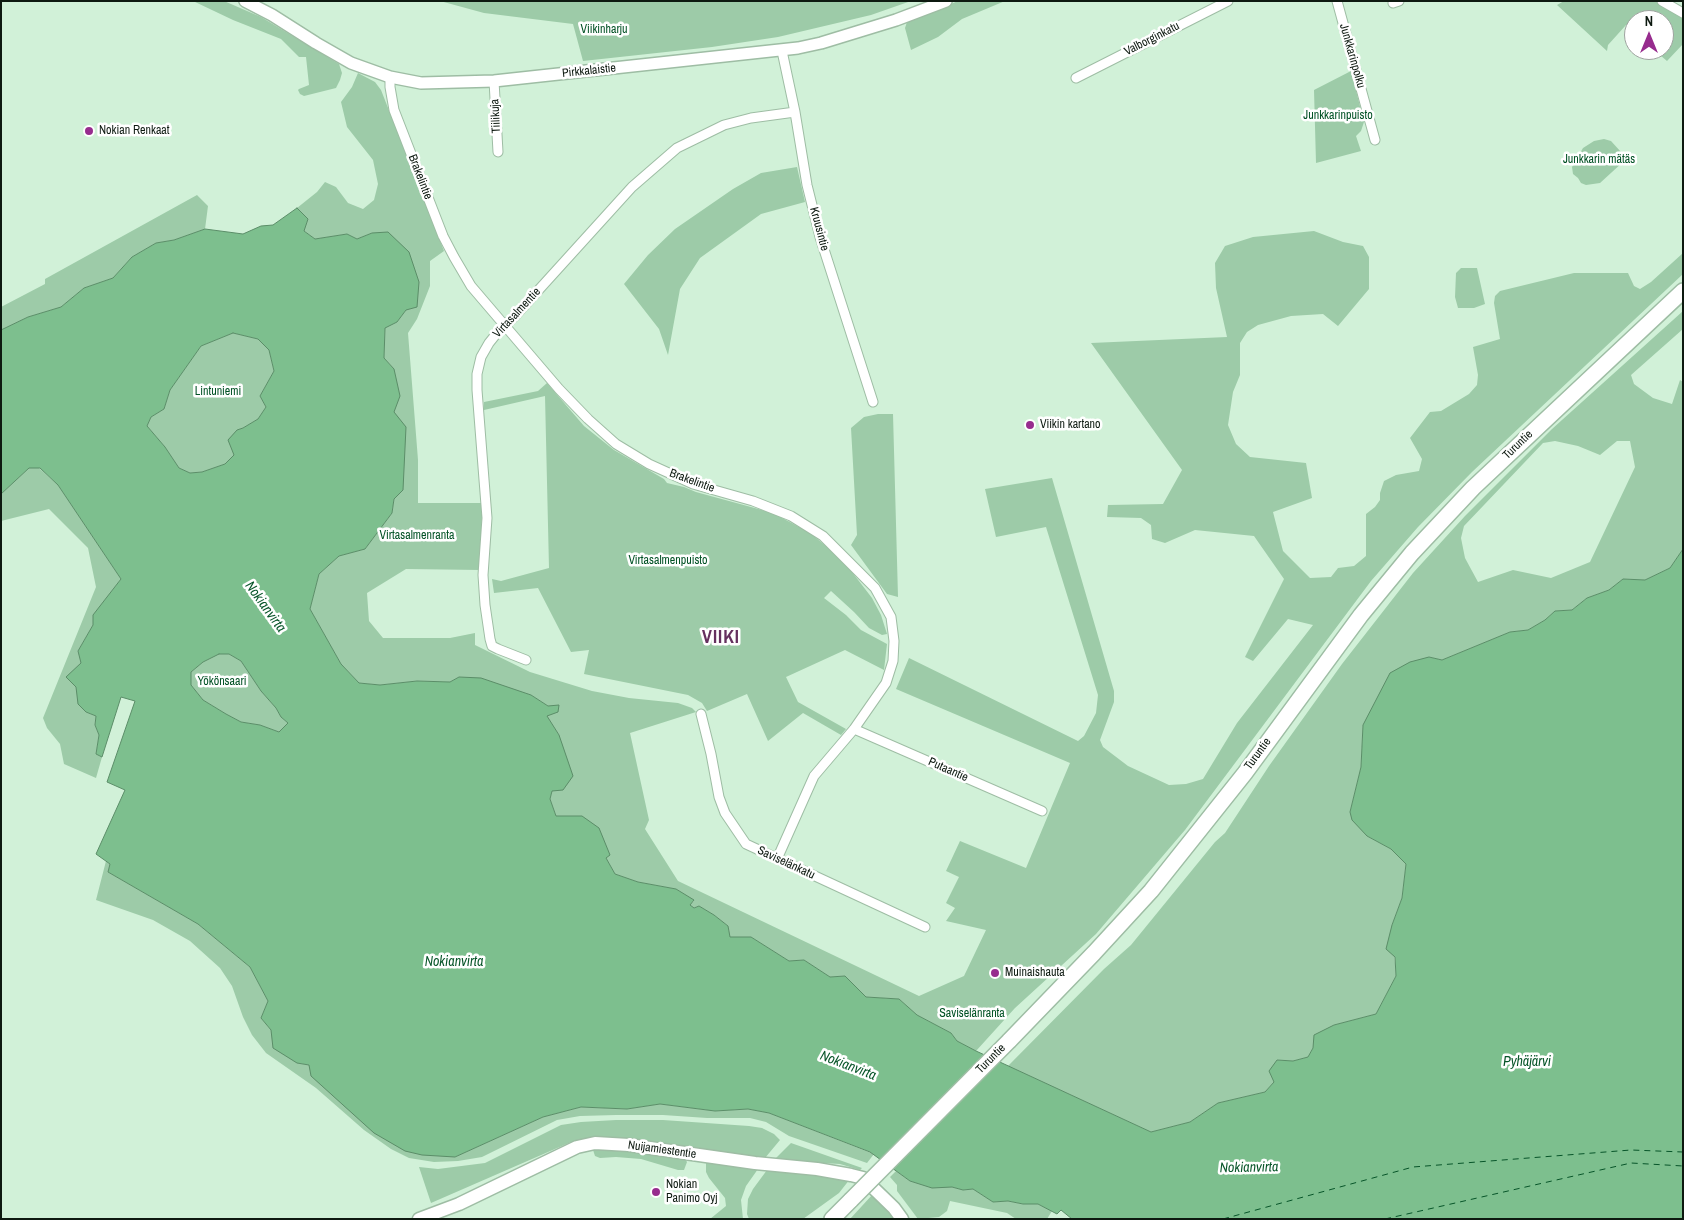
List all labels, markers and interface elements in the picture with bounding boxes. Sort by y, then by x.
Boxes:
north arrow [1624,10,1674,60]
text: N [1645,12,1653,30]
street label: Valborginkatu [1122,19,1182,59]
street label: Junkkarinpolku [1336,22,1368,90]
park label: Viikinharju [581,23,627,37]
street label: Pirkkalaistie [561,61,617,81]
street label: Tiilikuja [488,99,504,133]
park label: Junkkarinpuisto [1303,109,1373,123]
place label: Nokian Renkaat [99,124,170,138]
marker: Nokian Renkaat [83,125,95,137]
street label: Brakelintie [405,152,435,202]
park label: Junkkarin mätäs [1563,153,1635,167]
street label: Kruusintie [806,205,832,253]
street label: Virtasalmentie [490,285,544,341]
park label: Lintuniemi [195,385,241,399]
place label: Viikin kartano [1040,418,1101,432]
marker: Viikin kartano [1024,419,1036,431]
street label: Turuntie [1500,427,1536,463]
street label: Brakelintie [667,466,717,496]
park label: Virtasalmenranta [380,529,454,543]
park label: Virtasalmenpuisto [628,554,708,568]
water label: Nokianvirta [241,578,289,636]
district label: VIIKI [701,627,741,649]
park label: Yökönsaari [198,675,246,689]
street label: Turuntie [1242,735,1274,773]
street label: Putaantie [926,755,970,785]
street label: Saviselänkatu [755,843,817,883]
water label: Nokianvirta [425,954,483,970]
place label: Muinaishauta [1005,966,1065,980]
marker: Muinaishauta [989,967,1001,979]
park label: Saviselänranta [939,1007,1005,1021]
street label: Turuntie [973,1041,1009,1077]
water label: Nokianvirta [818,1048,878,1084]
water label: Pyhäjärvi [1503,1054,1551,1070]
street label: Nuijamiestentie [627,1138,697,1162]
water label: Nokianvirta [1220,1159,1278,1177]
place label: Nokian Panimo Oyj [666,1178,717,1206]
marker: Nokian Panimo Oyj [650,1186,662,1198]

